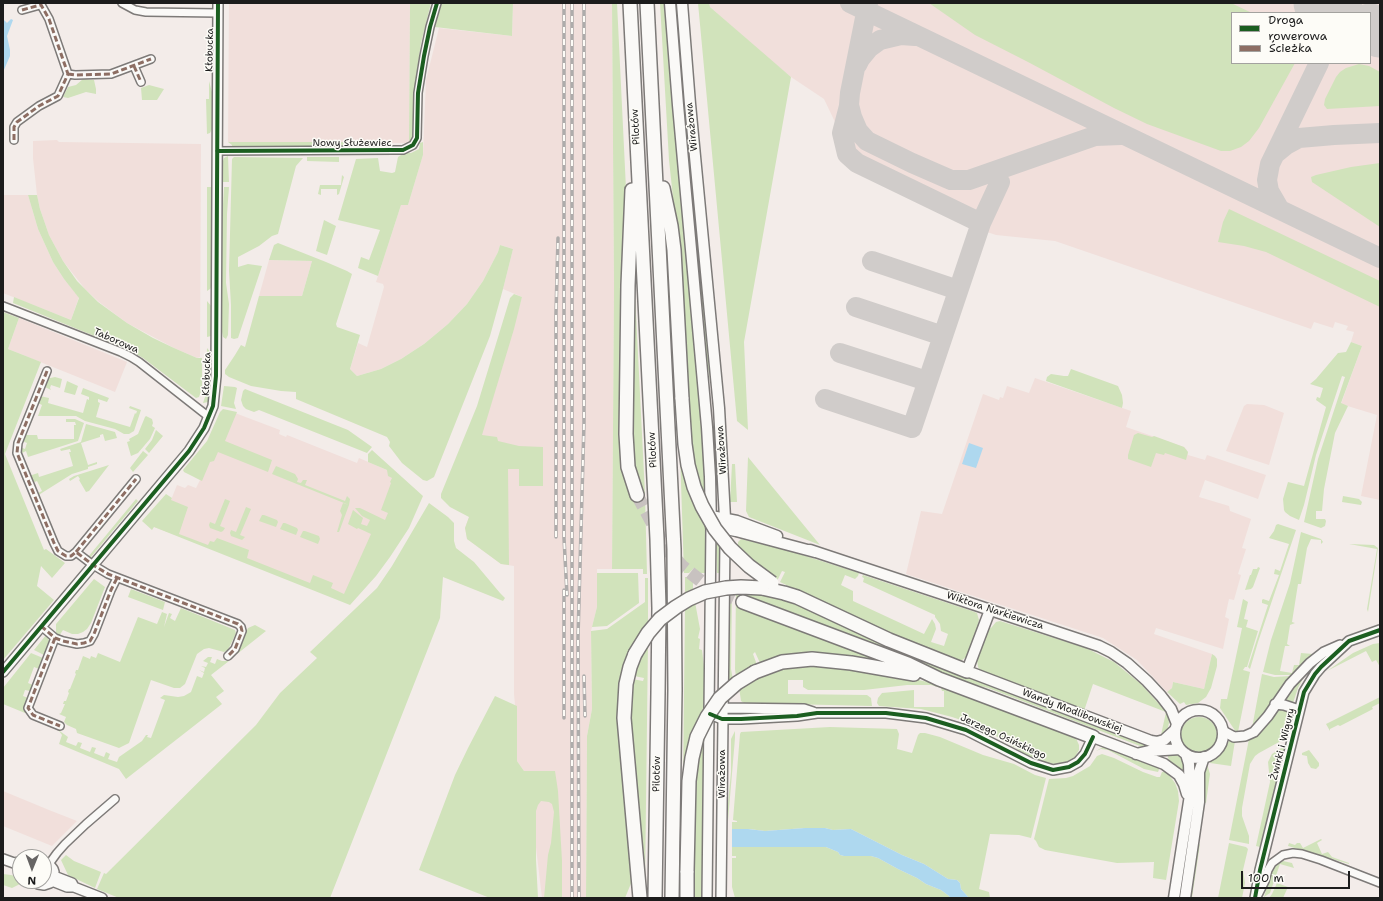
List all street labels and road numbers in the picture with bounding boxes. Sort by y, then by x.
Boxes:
street label: Kłobucka [204,28,216,72]
street label: Wirażowa [683,102,701,152]
street label: Pilotów [629,109,643,145]
street label: Nowy Służewiec [313,137,391,149]
street label: Taborowa [92,326,140,356]
street label: Kłobucka [200,352,214,396]
street label: Wirażowa [714,425,730,475]
street label: Pilotów [646,432,660,468]
street label: Wiktora Narkiewicza [945,590,1045,632]
street label: Wandy Modlibowskiej [1020,686,1124,736]
street label: Żwirki i Wigury [1268,707,1298,781]
street label: Jerzego Osińskiego [958,712,1048,762]
street label: Wirażowa [716,750,728,798]
street label: Pilotów [651,756,663,792]

